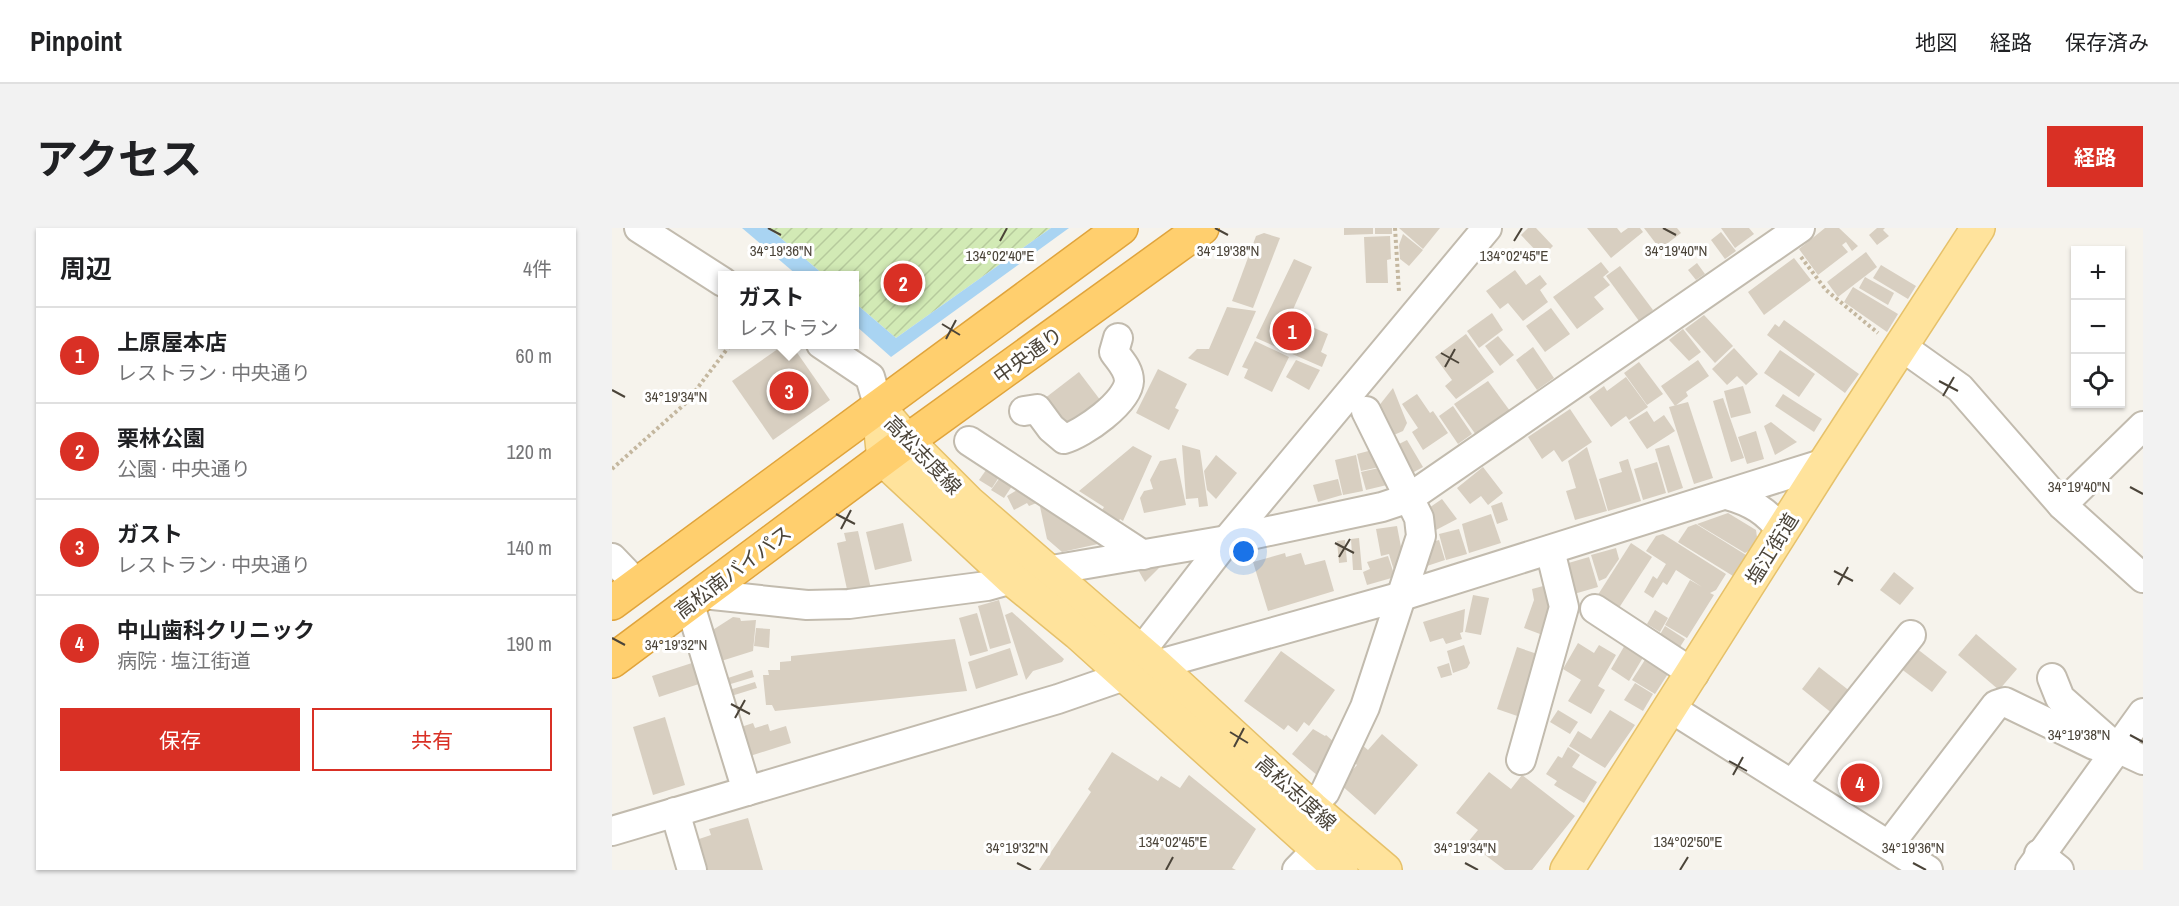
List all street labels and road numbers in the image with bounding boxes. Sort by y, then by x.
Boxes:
street label: 中央通り [987,320,1068,389]
street label: 高松志度線 [879,409,968,500]
street label: 塩江街道 [1739,508,1804,590]
street label: 高松南バイパス [669,519,797,624]
street label: 高松志度線 [1250,749,1343,836]

